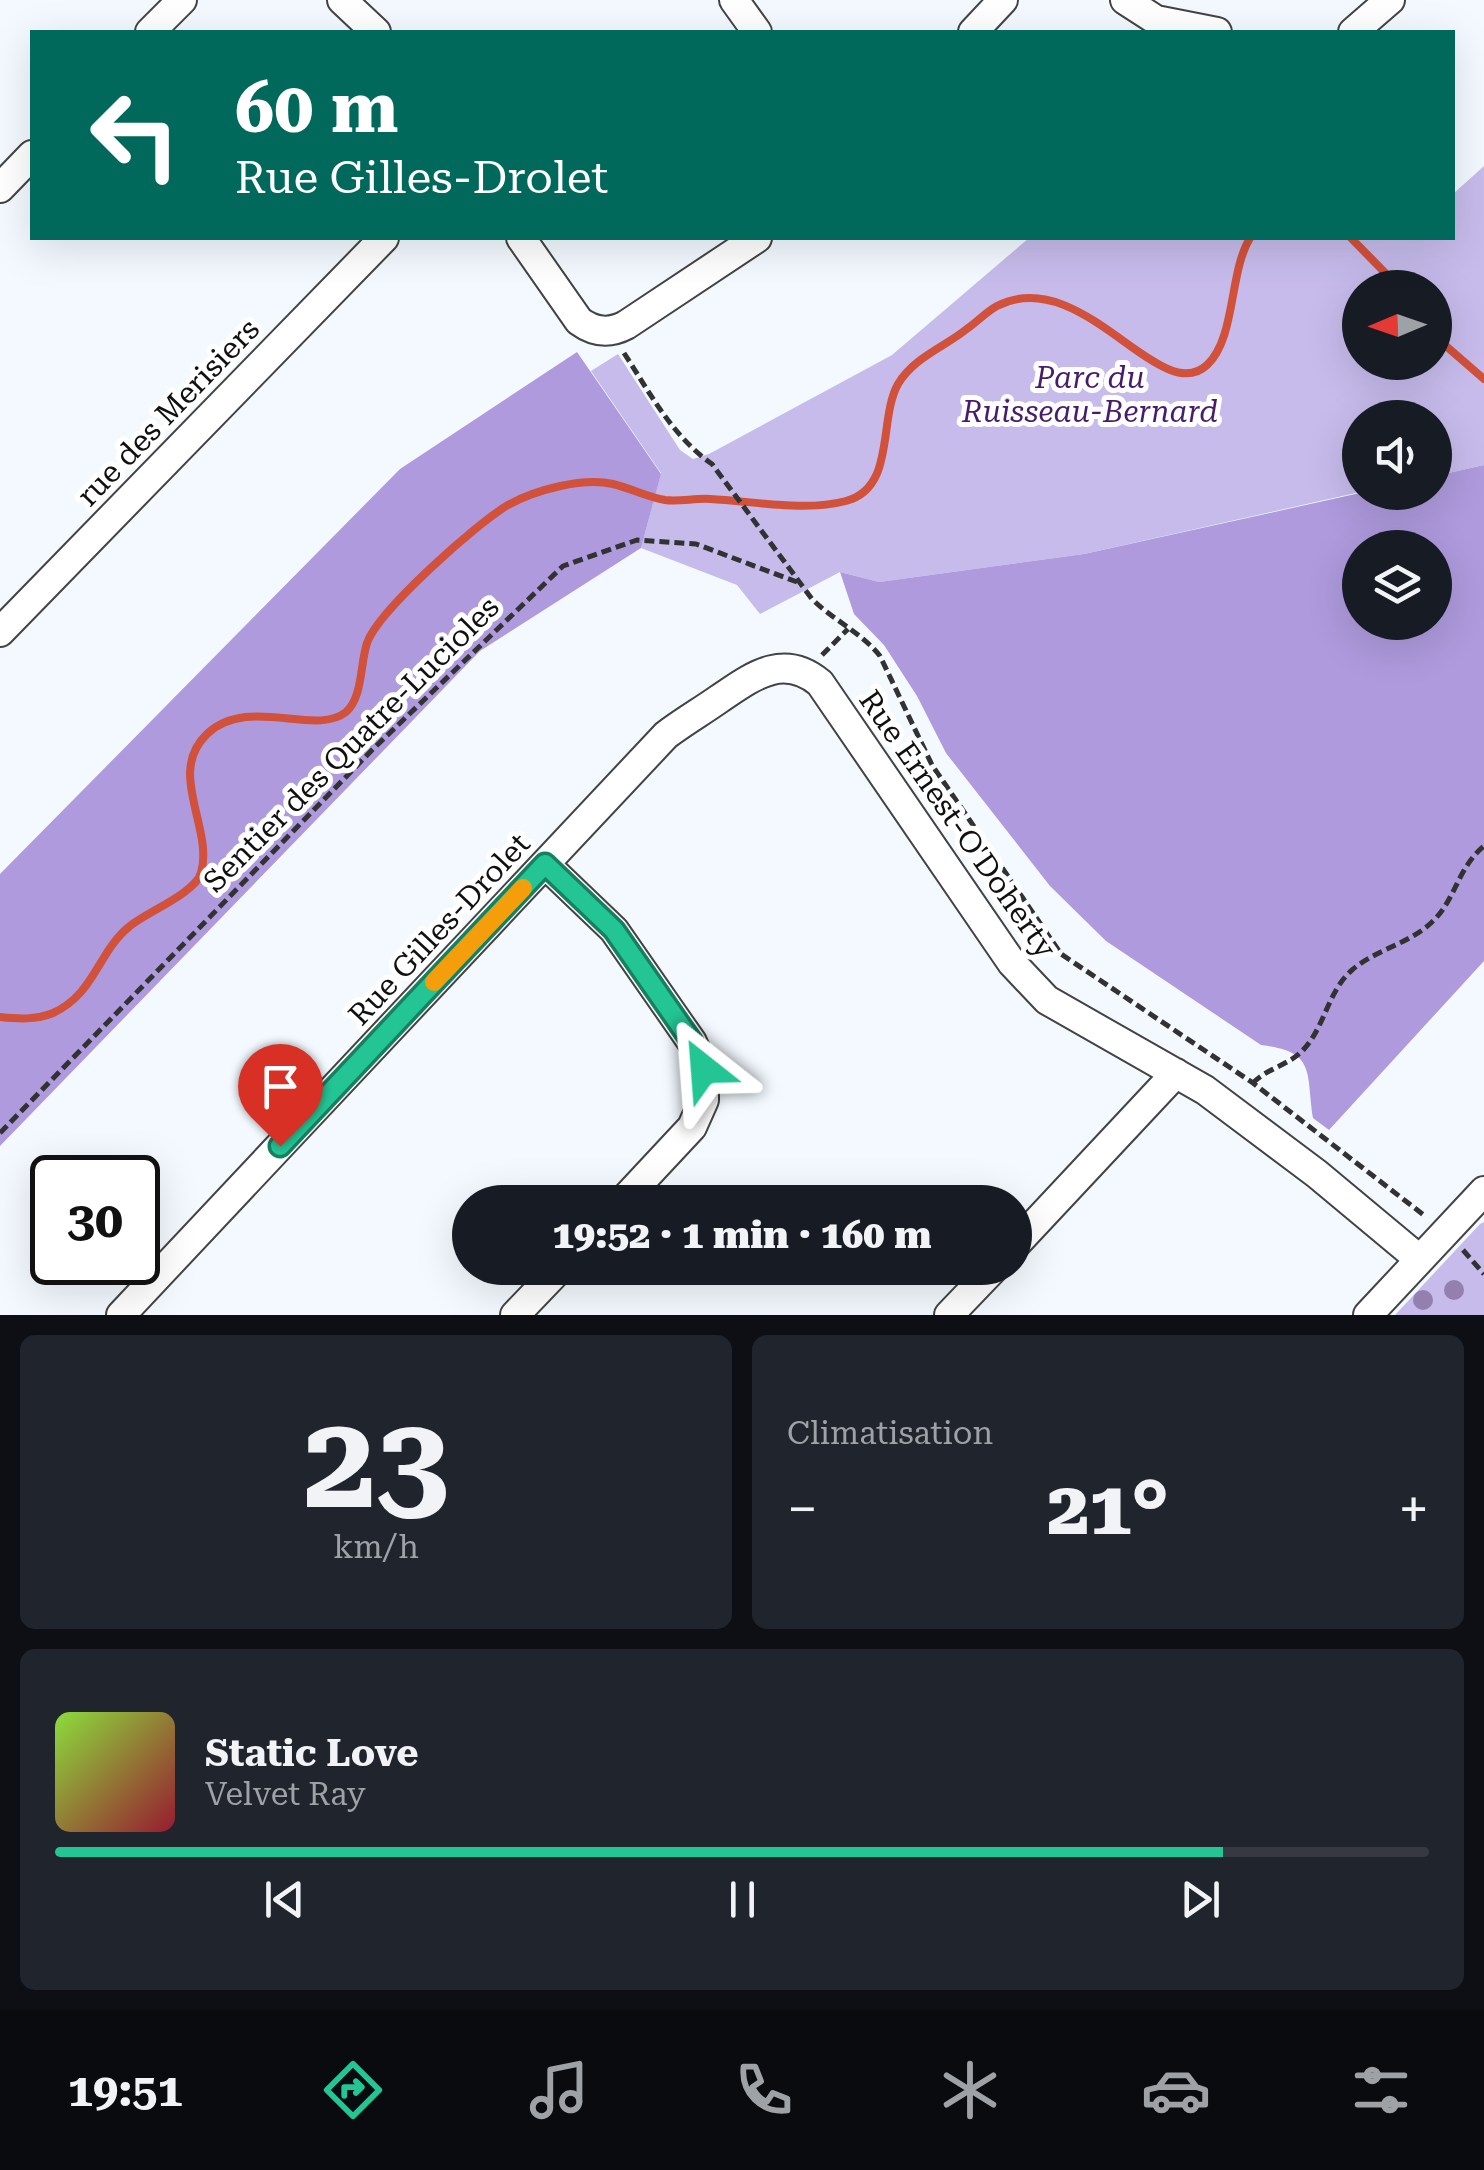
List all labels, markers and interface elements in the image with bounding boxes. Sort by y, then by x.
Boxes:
text: 60 m [235,67,399,149]
icon: left [70,70,200,200]
text: Rue Gilles-Drolet [235,151,608,204]
north arrow [1342,270,1452,380]
map controls [1342,270,1452,640]
street label: rue des Merisiers [70,311,266,513]
park label: Parc du Ruisseau-Bernard [961,360,1218,429]
button: sound [1342,400,1452,510]
button: layers [1342,530,1452,640]
street label: Sentier des Quatre-Lucioles [196,589,506,899]
street label: Rue Ernest-O'Doherty [852,683,1064,965]
street label: Rue Gilles-Drolet [341,826,537,1032]
position arrow [652,1017,756,1121]
pin [238,1044,323,1147]
icon: arrive [253,1059,308,1114]
speed limit sign: 30 [30,1155,160,1285]
text: 19:52 · 1 min · 160 m [552,1213,932,1257]
text: 23 [303,1386,449,1539]
text: Climatisation [787,1414,993,1452]
text: 21° [1047,1464,1169,1552]
text: − [787,1477,818,1541]
text: + [1398,1477,1429,1541]
text: km/h [333,1528,419,1566]
text: Static Love [205,1731,418,1775]
text: Velvet Ray [205,1775,366,1813]
icon: previous [257,1872,312,1927]
icon: pause [715,1872,770,1927]
icon: next [1173,1872,1228,1927]
icon: directions [318,2055,388,2125]
icon: music [524,2055,594,2125]
icon: phone [729,2055,799,2125]
icon: climate [935,2055,1005,2125]
icon: car [1141,2055,1211,2125]
icon: filters [1346,2055,1416,2125]
text: 19:51 [68,2064,183,2117]

